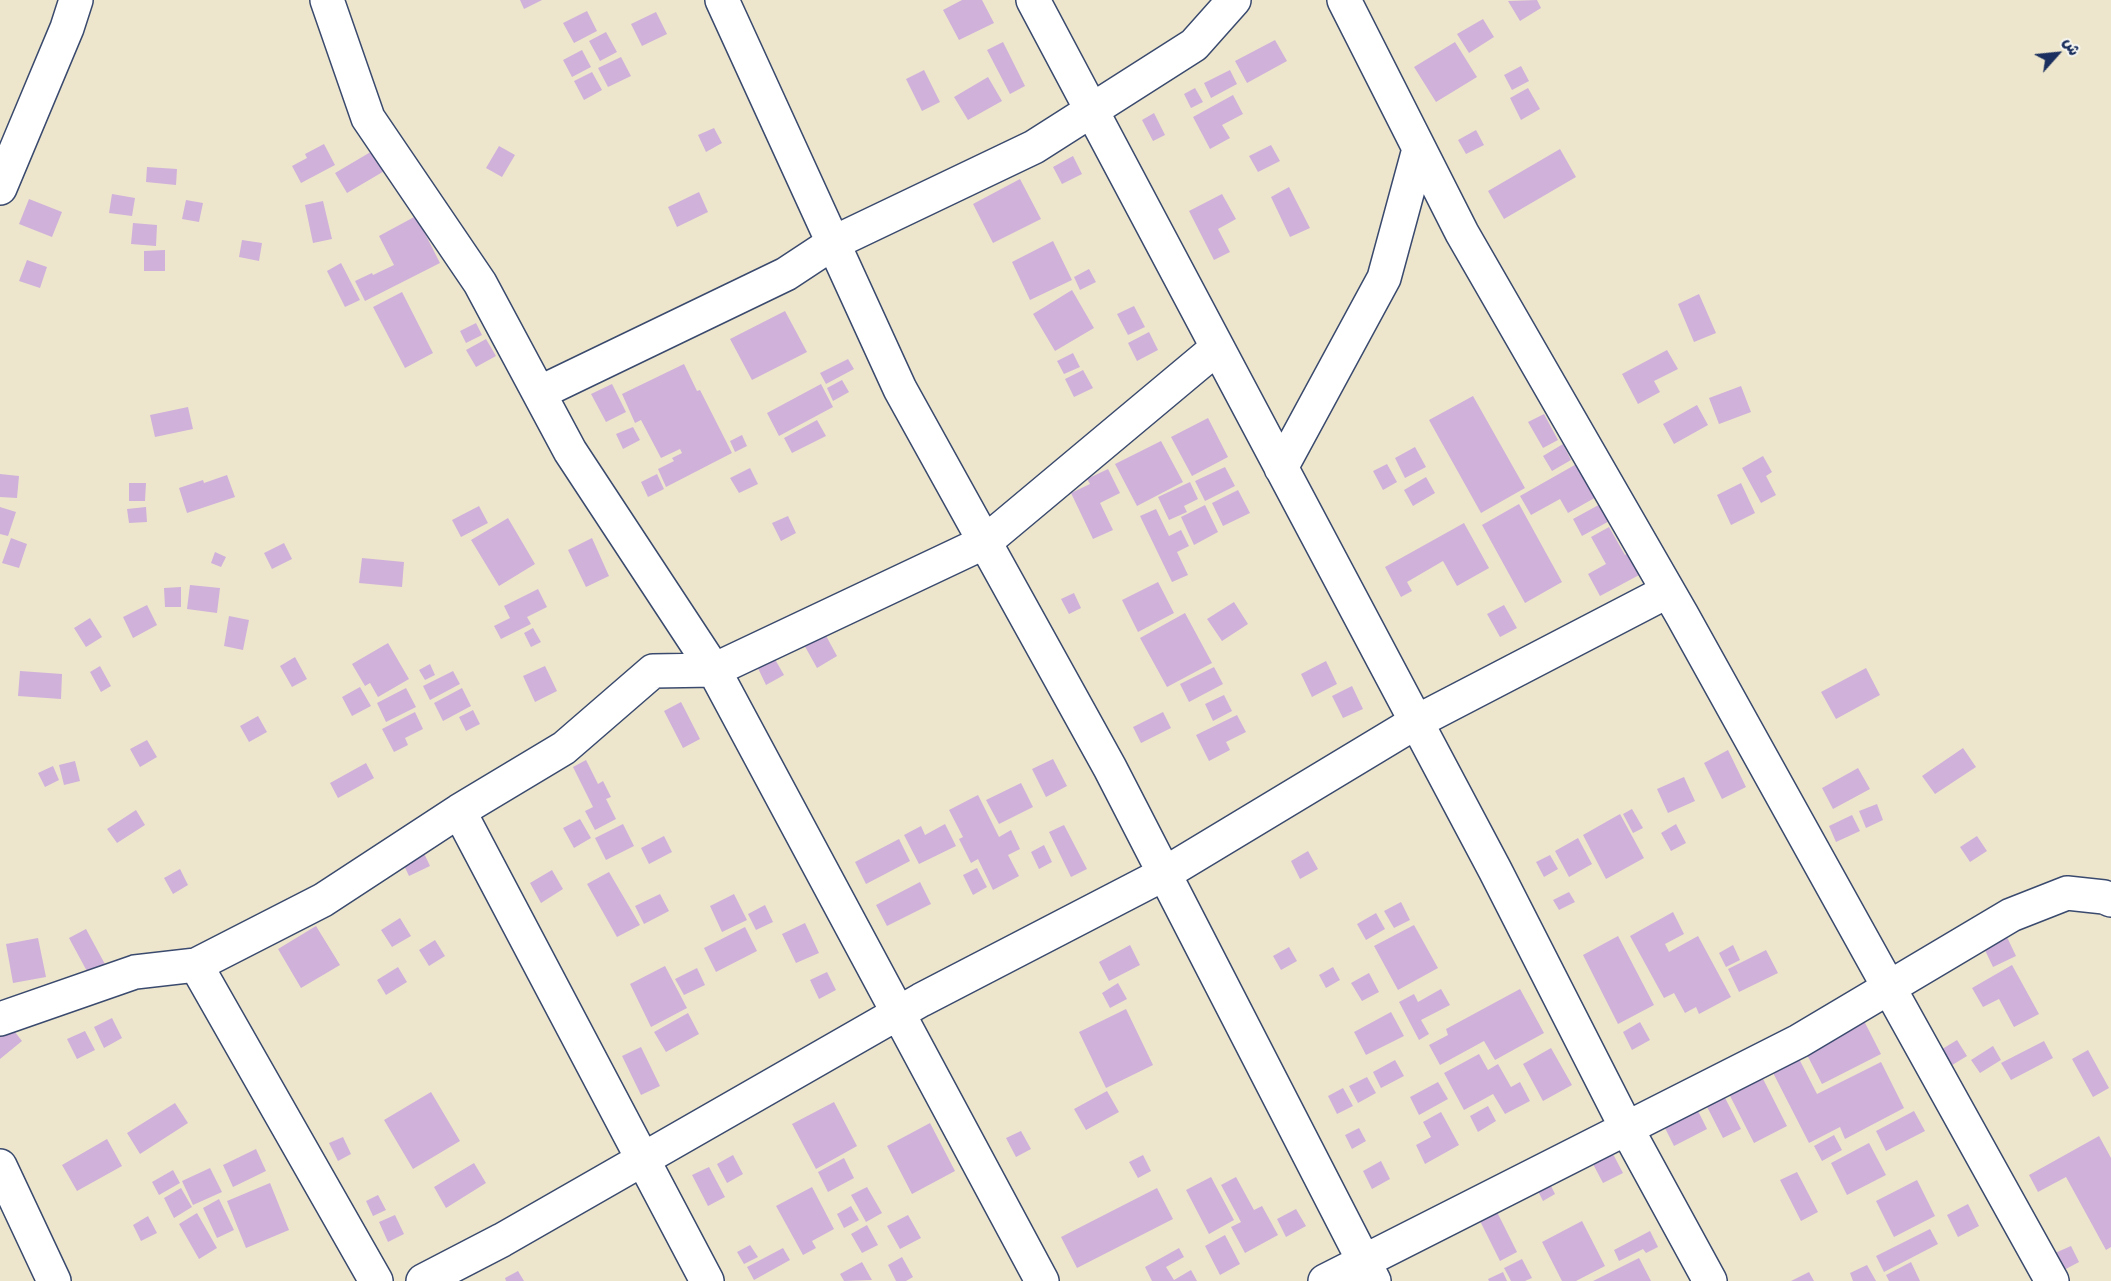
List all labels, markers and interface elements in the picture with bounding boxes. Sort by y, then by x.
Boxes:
north arrow [2027,24,2087,84]
text: ش [2058,33,2088,59]

